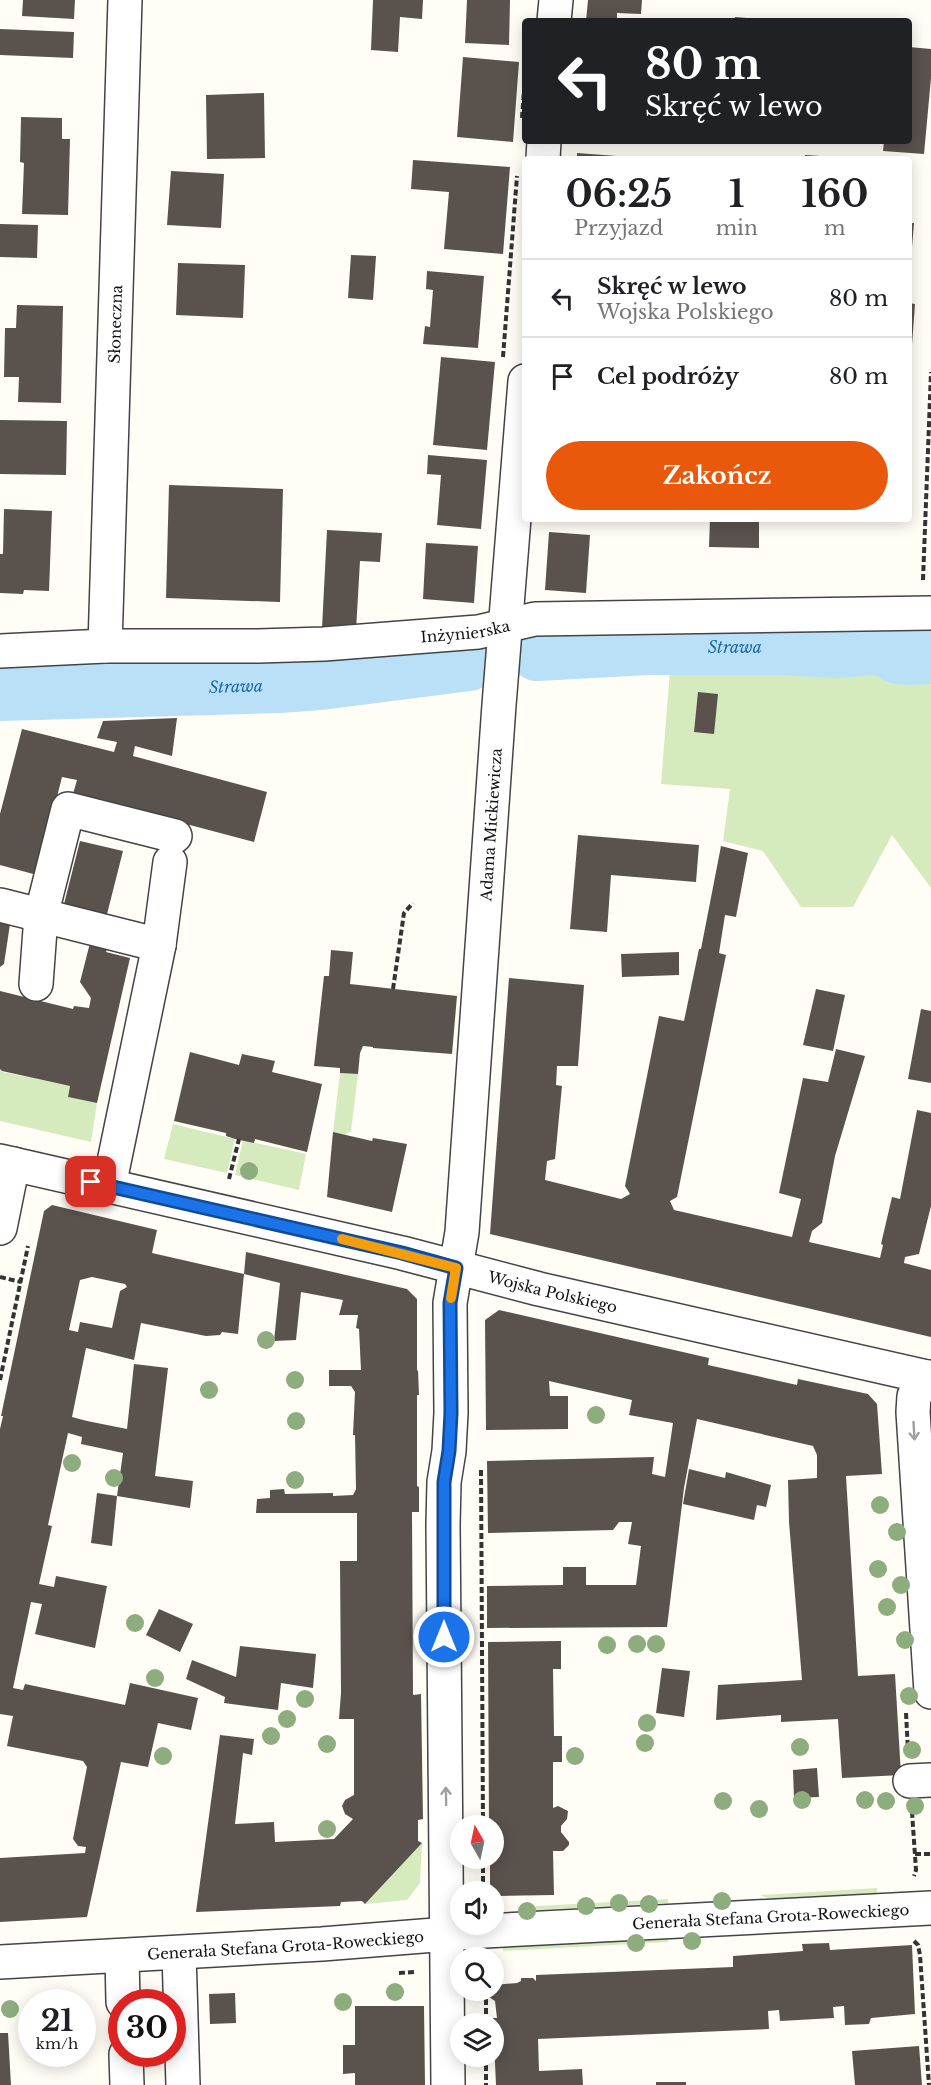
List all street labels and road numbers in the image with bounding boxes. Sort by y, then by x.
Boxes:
street label: Słoneczna [104,284,126,364]
street label: Inżynierska [420,615,512,646]
street label: Adama Mickiewicza [476,747,506,903]
street label: Wojska Polskiego [485,1266,619,1316]
street label: Generała Stefana Grota-Roweckiego [632,1900,910,1933]
street label: Generała Stefana Grota-Roweckiego [147,1926,425,1963]

